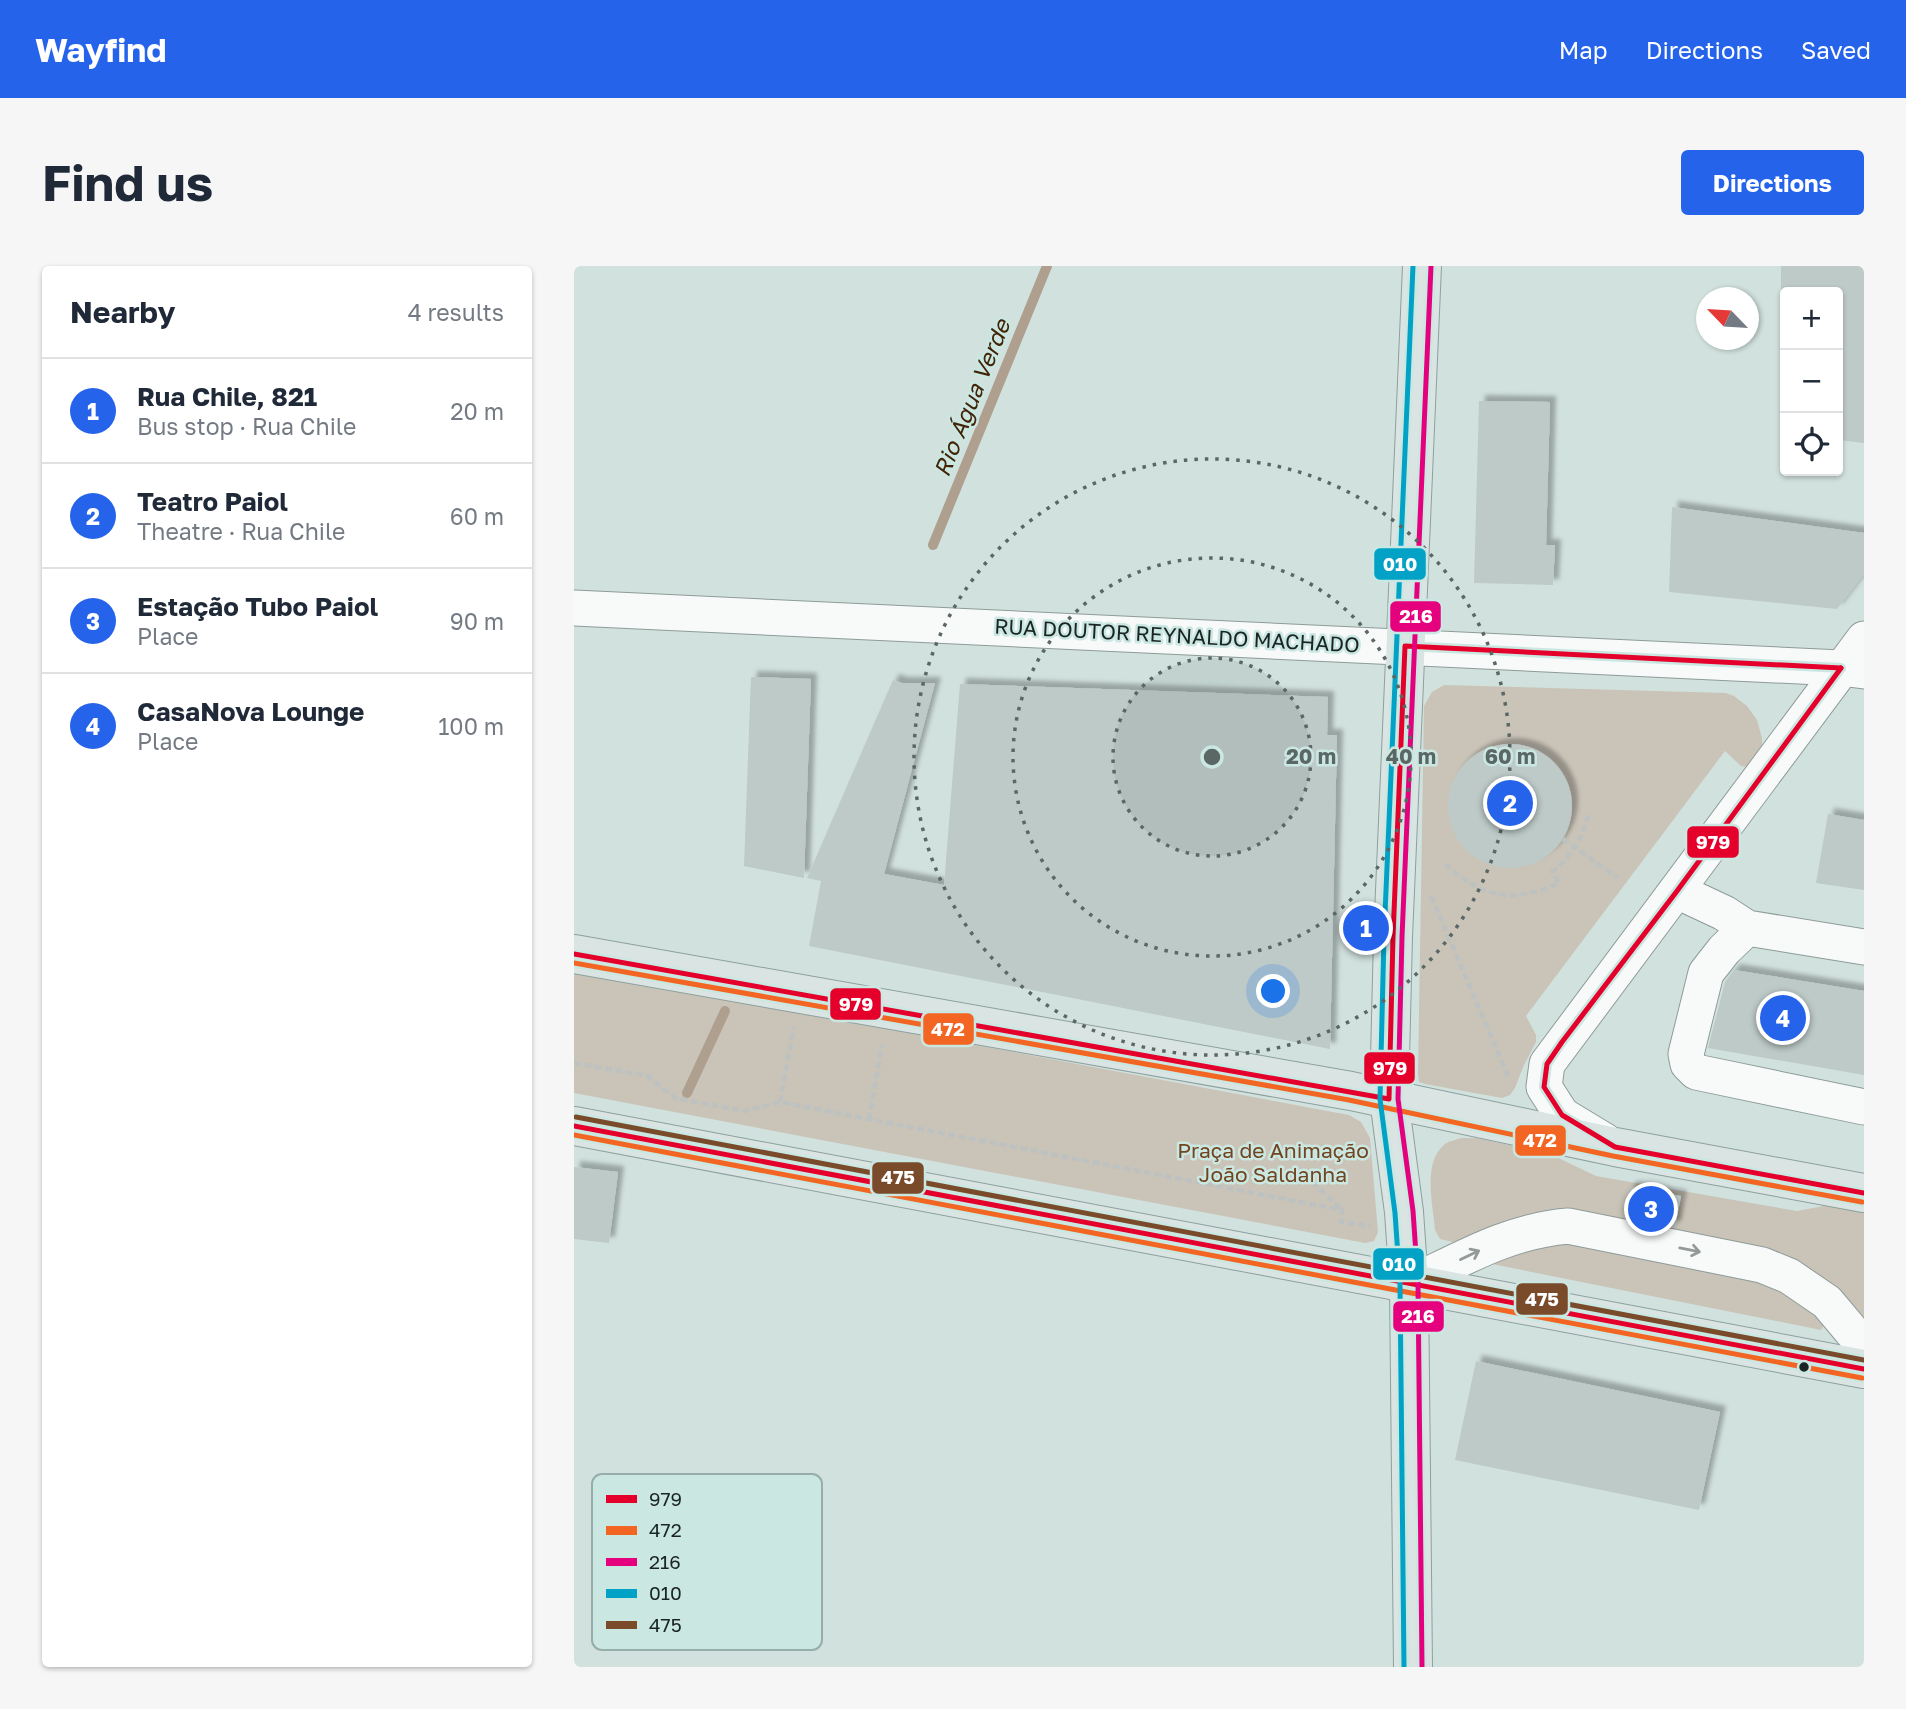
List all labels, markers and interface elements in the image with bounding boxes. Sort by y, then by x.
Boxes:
text: Wayfind [35,30,166,69]
text: Map [1559,35,1608,64]
text: Directions [1646,35,1763,64]
text: Saved [1801,35,1871,64]
button: Directions [1681,150,1864,215]
text: Find us [42,153,213,212]
north arrow [1696,287,1759,350]
map controls [1780,287,1843,476]
button: + [1780,287,1843,350]
text: Nearby [70,294,175,330]
text: 4 results [408,298,504,326]
water label: Rio Água Verde [927,313,1016,480]
button: − [1780,350,1843,413]
text: Rua Chile, 821 [137,381,317,412]
text: 1 [87,397,99,425]
text: 20 m [450,397,504,425]
text: Bus stop · Rua Chile [137,412,356,440]
button: locate [1780,413,1843,476]
text: Teatro Paiol [137,486,288,517]
text: 2 [86,502,100,530]
text: 60 m [450,502,504,530]
text: Theatre · Rua Chile [137,517,345,545]
line badge: 010 [1373,547,1427,581]
text: 010 [1383,552,1417,575]
text: Estação Tubo Paiol [137,591,378,622]
line badge: 216 [1389,600,1442,633]
text: 216 [1399,604,1433,627]
text: 3 [86,607,100,635]
text: 90 m [450,607,504,635]
street label: RUA DOUTOR REYNALDO MACHADO [994,612,1360,658]
text: Place [137,622,198,650]
text: CasaNova Lounge [137,696,364,727]
text: 4 [86,712,100,740]
text: 100 m [438,712,504,740]
text: Place [137,727,198,755]
text: 20 m [1286,743,1336,769]
text: 40 m [1386,743,1436,769]
text: 60 m [1485,743,1535,769]
centre of rings [1200,745,1224,769]
pin: 2 [1487,777,1533,829]
line badge: 979 [1686,825,1740,859]
text: 979 [1696,830,1730,853]
pin: 1 [1343,902,1389,954]
your location [1256,974,1290,1008]
line badge: 979 [829,987,882,1021]
text: 979 [839,992,873,1015]
pin: 4 [1760,992,1806,1044]
line badge: 472 [922,1012,975,1046]
text: 472 [931,1017,965,1040]
line badge: 979 [1363,1051,1416,1085]
text: 979 [1373,1056,1407,1079]
line badge: 472 [1514,1124,1567,1157]
text: 472 [1523,1128,1557,1151]
park label: Praça de Animação João Saldanha [1177,1137,1369,1187]
line badge: 475 [871,1161,925,1195]
text: 475 [881,1165,915,1188]
pin: 3 [1628,1183,1674,1235]
one-way arrow [1679,1244,1701,1258]
line badge: 010 [1372,1247,1425,1281]
one-way arrow [1459,1248,1480,1261]
text: 010 [1382,1252,1416,1275]
line badge: 475 [1515,1282,1569,1316]
text: 475 [1525,1287,1559,1310]
line badge: 216 [1392,1300,1445,1333]
text: 216 [1401,1304,1435,1327]
unlabelled marker [1797,1360,1811,1374]
legend [592,1474,822,1650]
text: 979 [649,1487,682,1510]
text: 472 [649,1518,682,1541]
text: 216 [649,1550,681,1573]
text: 010 [649,1581,682,1604]
text: 475 [649,1613,682,1636]

